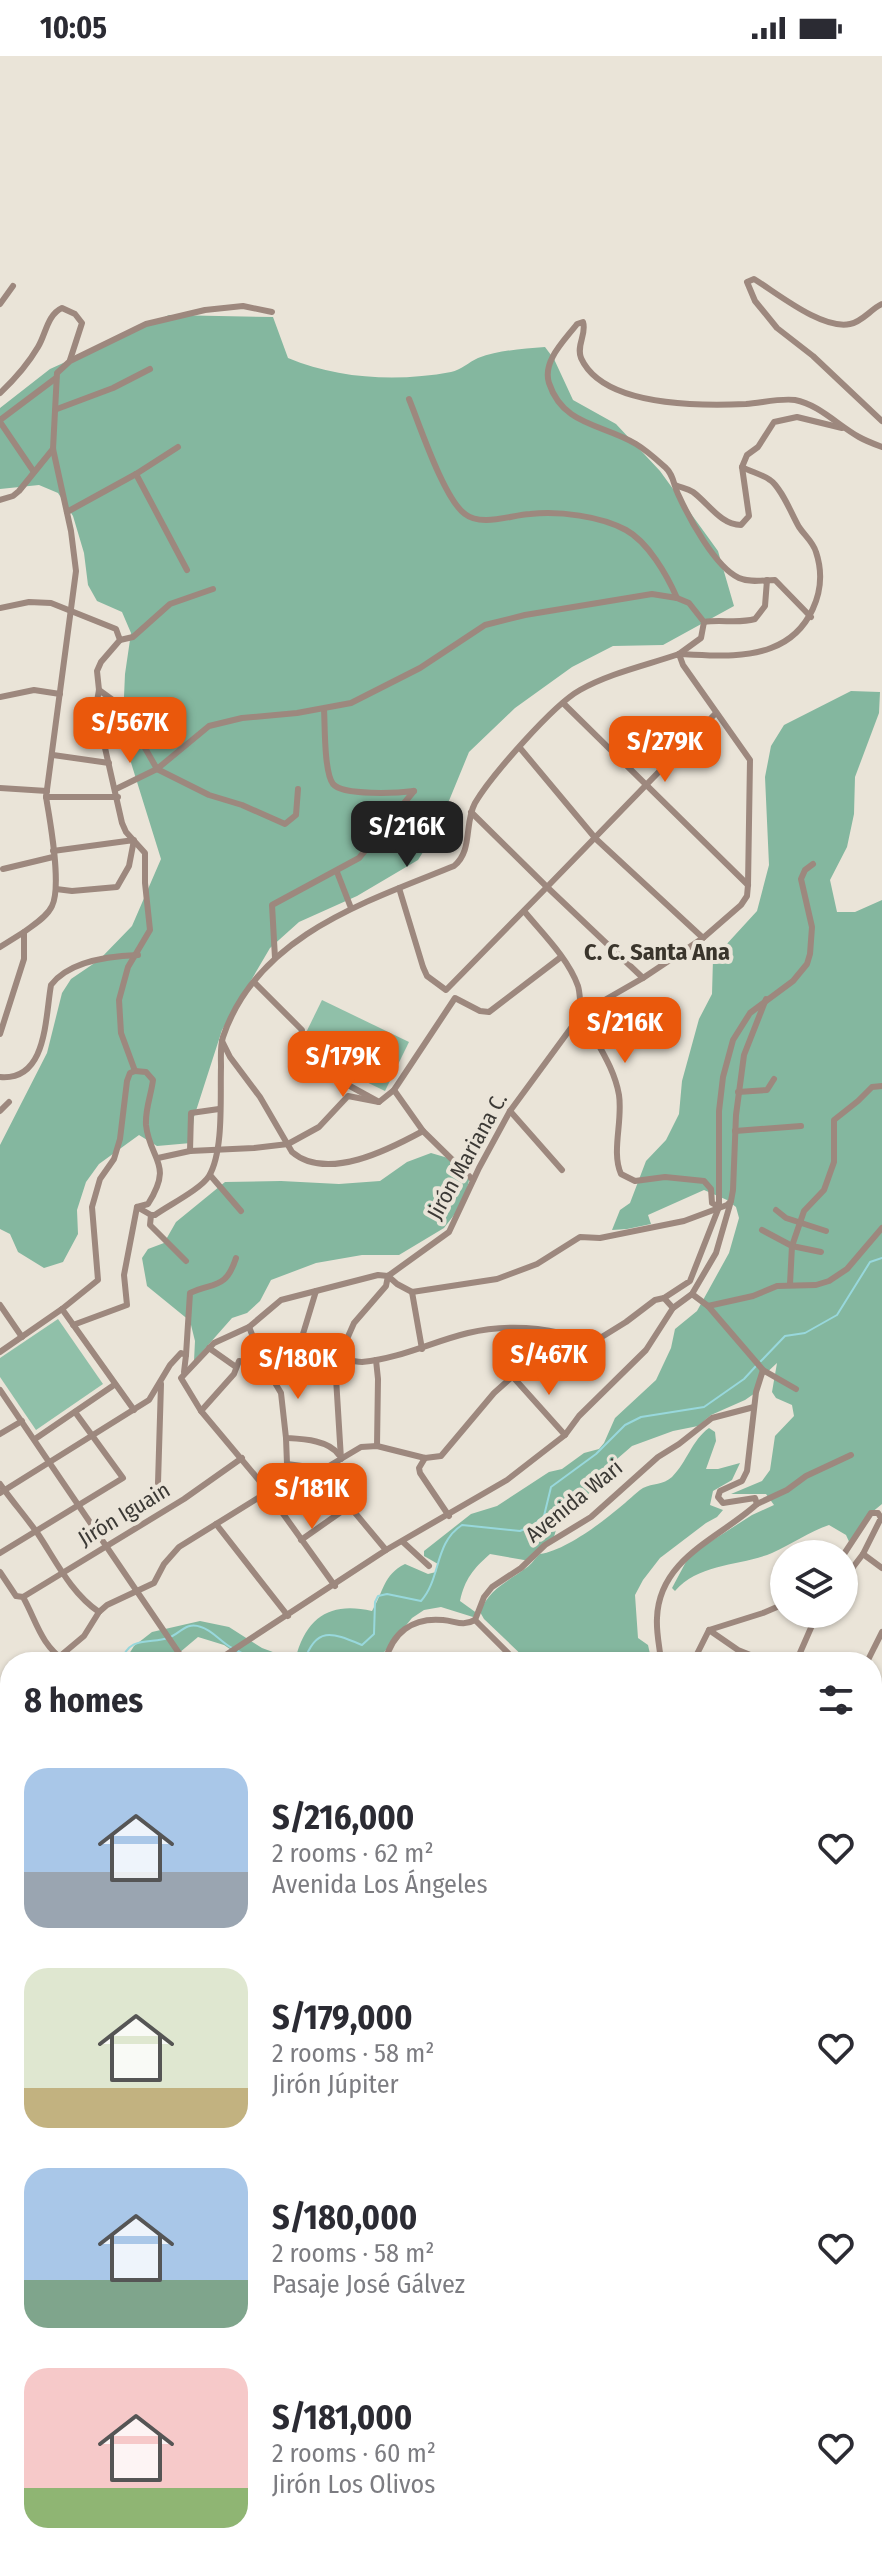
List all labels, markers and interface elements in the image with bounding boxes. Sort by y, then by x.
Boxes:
text: 10:05 [40,10,107,46]
pin: S/567K [65,697,195,765]
text: S/567K [91,707,169,738]
pin: S/279K [600,716,730,784]
text: S/279K [627,726,703,757]
pin: S/216K [342,801,472,869]
text: S/216K [369,811,445,842]
district label: C. C. Santa Ana [584,938,730,966]
pin: S/216K [560,997,690,1065]
text: S/216K [587,1007,663,1038]
pin: S/179K [278,1031,408,1099]
text: S/179K [306,1041,380,1072]
street label: Jirón Mariana C. [421,1088,513,1224]
pin: S/467K [484,1329,614,1397]
pin: S/180K [233,1333,363,1401]
text: S/467K [510,1339,588,1370]
text: S/180K [259,1343,337,1374]
street label: Avenida Wari [520,1454,628,1548]
pin: S/181K [247,1463,377,1531]
text: S/181K [275,1473,349,1504]
street label: Jirón Iguain [73,1476,175,1552]
map controls [770,1540,858,1628]
button: layers [770,1540,858,1628]
icon: filters [814,1678,858,1722]
text: 8 homes [24,1680,143,1721]
text: S/216,000 [272,1797,414,1838]
icon: home [88,1800,184,1896]
icon: heart [814,1826,858,1870]
text: 2 rooms · 62 m² [272,1838,434,1869]
text: Avenida Los Ángeles [272,1869,488,1900]
text: S/179,000 [272,1997,413,2038]
icon: home [88,2000,184,2096]
icon: heart [814,2026,858,2070]
text: 2 rooms · 58 m² [272,2038,434,2069]
text: Jirón Júpiter [272,2069,399,2100]
text: S/180,000 [272,2197,417,2238]
icon: home [88,2200,184,2296]
icon: heart [814,2226,858,2270]
text: 2 rooms · 58 m² [272,2238,434,2269]
text: Pasaje José Gálvez [272,2269,465,2300]
text: S/181,000 [272,2397,412,2438]
icon: home [88,2400,184,2496]
icon: heart [814,2426,858,2470]
text: 2 rooms · 60 m² [272,2438,436,2469]
text: Jirón Los Olivos [272,2469,435,2500]

